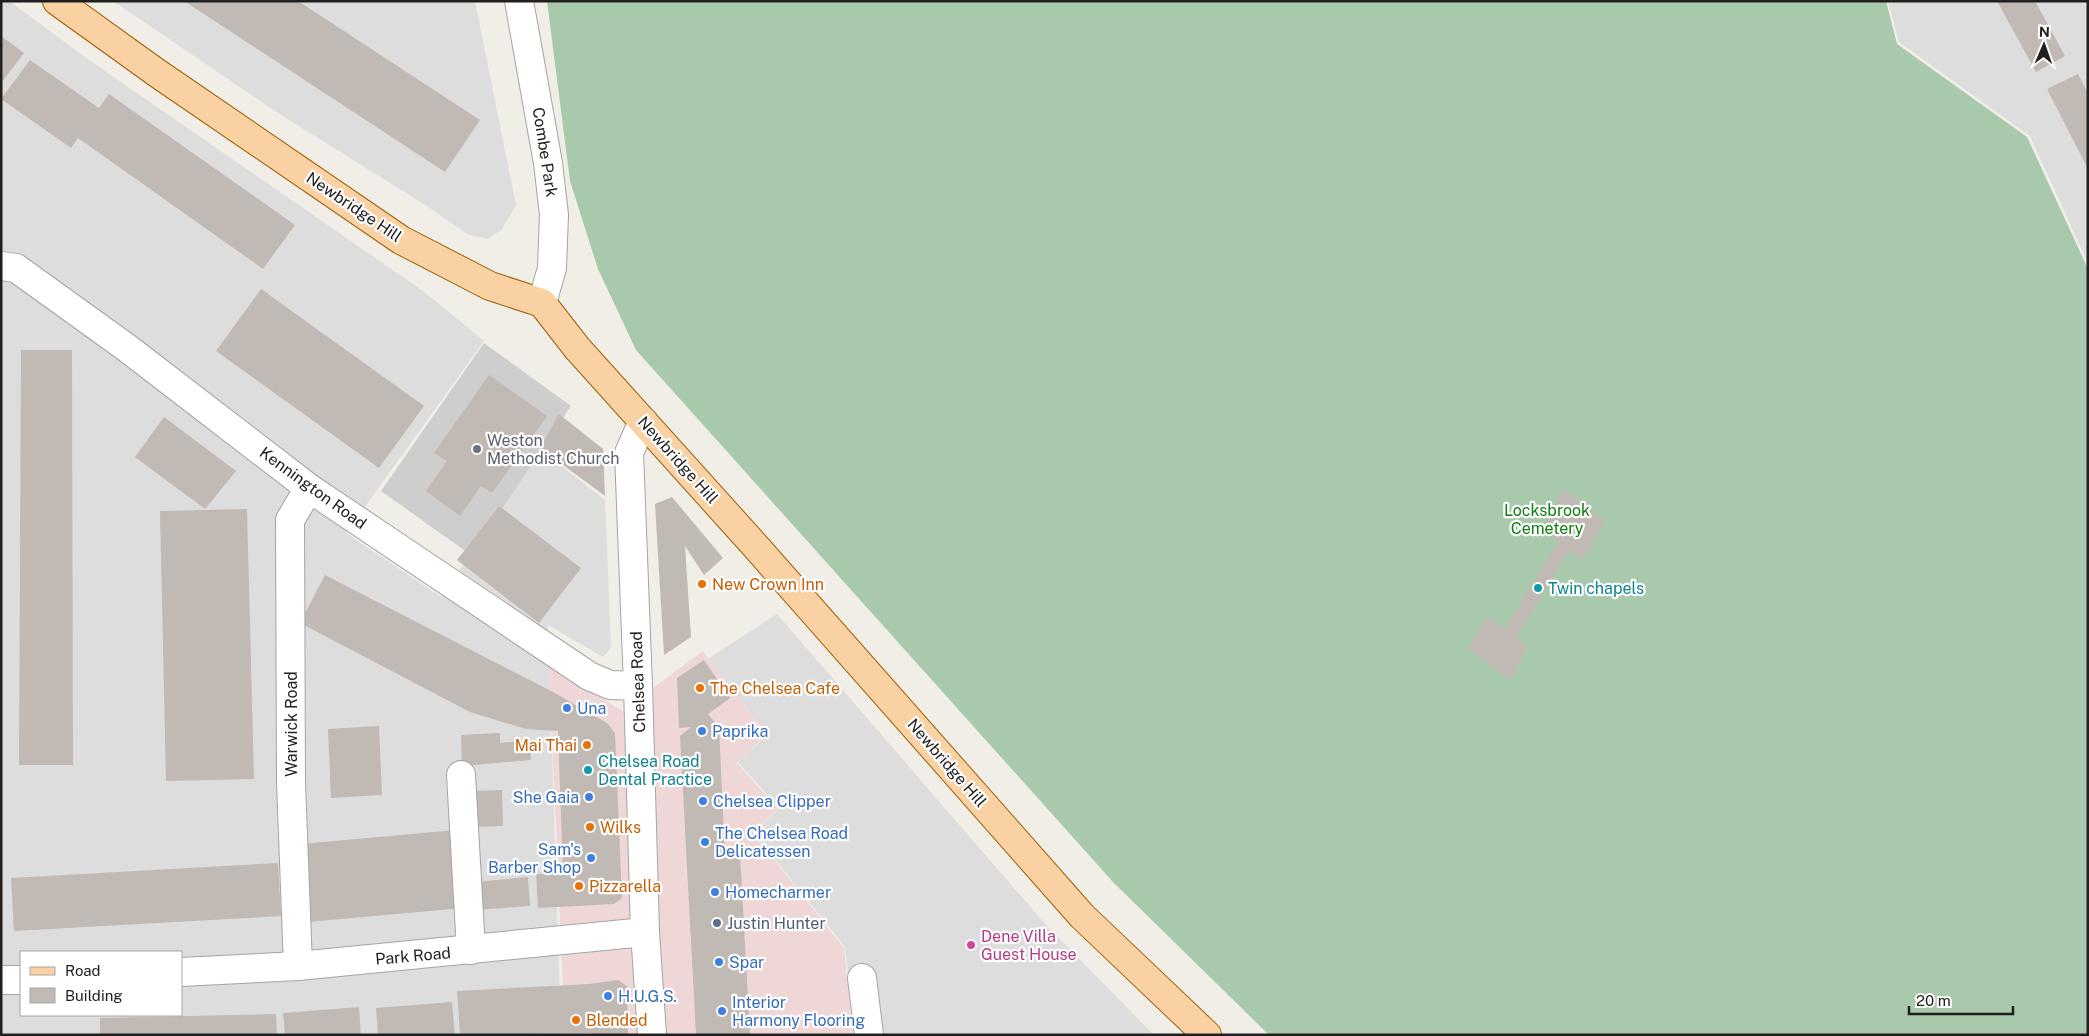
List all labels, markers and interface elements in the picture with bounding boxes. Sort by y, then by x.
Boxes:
north arrow [2019,20,2069,70]
text: N [2039,24,2050,40]
street label: Combe Park [529,106,561,198]
street label: Newbridge Hill [303,168,405,246]
street label: Newbridge Hill [634,412,722,508]
place label: Weston Methodist Church [487,431,619,468]
street label: Kennington Road [256,443,370,533]
marker: Weston Methodist Church [471,443,483,455]
park label: Locksbrook Cemetery [1504,501,1590,538]
place label: New Crown Inn [712,575,824,594]
marker: New Crown Inn [696,578,708,590]
place label: Twin chapels [1548,579,1644,598]
marker: Twin chapels [1532,582,1544,594]
street label: Chelsea Road [627,631,649,733]
street label: Warwick Road [282,671,301,777]
place label: The Chelsea Cafe [710,679,840,698]
marker: The Chelsea Cafe [694,682,706,694]
place label: Una [577,699,606,718]
marker: Una [561,702,573,714]
street label: Newbridge Hill [903,715,991,811]
place label: Paprika [712,722,768,741]
marker: Paprika [696,725,708,737]
place label: Mai Thai [515,736,577,755]
marker: Mai Thai [581,739,593,751]
place label: Chelsea Road Dental Practice [598,752,712,789]
marker: Chelsea Road Dental Practice [582,764,594,776]
place label: She Gaia [513,788,579,807]
marker: She Gaia [583,791,595,803]
place label: Chelsea Clipper [713,792,831,811]
marker: Chelsea Clipper [697,795,709,807]
place label: Wilks [600,818,641,837]
marker: Wilks [584,821,596,833]
place label: The Chelsea Road Delicatessen [715,824,848,861]
marker: The Chelsea Road Delicatessen [699,836,711,848]
place label: Sam's Barber Shop [488,840,581,877]
marker: Sam's Barber Shop [585,852,597,864]
place label: Pizzarella [589,877,661,896]
marker: Pizzarella [573,880,585,892]
place label: Homecharmer [725,883,831,902]
marker: Homecharmer [709,886,721,898]
place label: Justin Hunter [727,914,826,933]
marker: Justin Hunter [711,917,723,929]
place label: Dene Villa Guest House [981,927,1077,964]
marker: Dene Villa Guest House [965,939,977,951]
street label: Park Road [374,943,452,969]
legend [20,951,182,1016]
place label: Spar [729,953,764,972]
marker: Spar [713,956,725,968]
text: Road [65,962,101,979]
scale bar [1909,984,2013,1016]
text: Building [65,987,123,1004]
place label: H.U.G.S. [618,987,677,1006]
marker: H.U.G.S. [602,990,614,1002]
text: 20 m [1916,992,1951,1009]
place label: Interior Harmony Flooring [732,993,865,1030]
marker: Interior Harmony Flooring [716,1005,728,1017]
place label: Blended [586,1011,648,1030]
marker: Blended [570,1014,582,1026]

